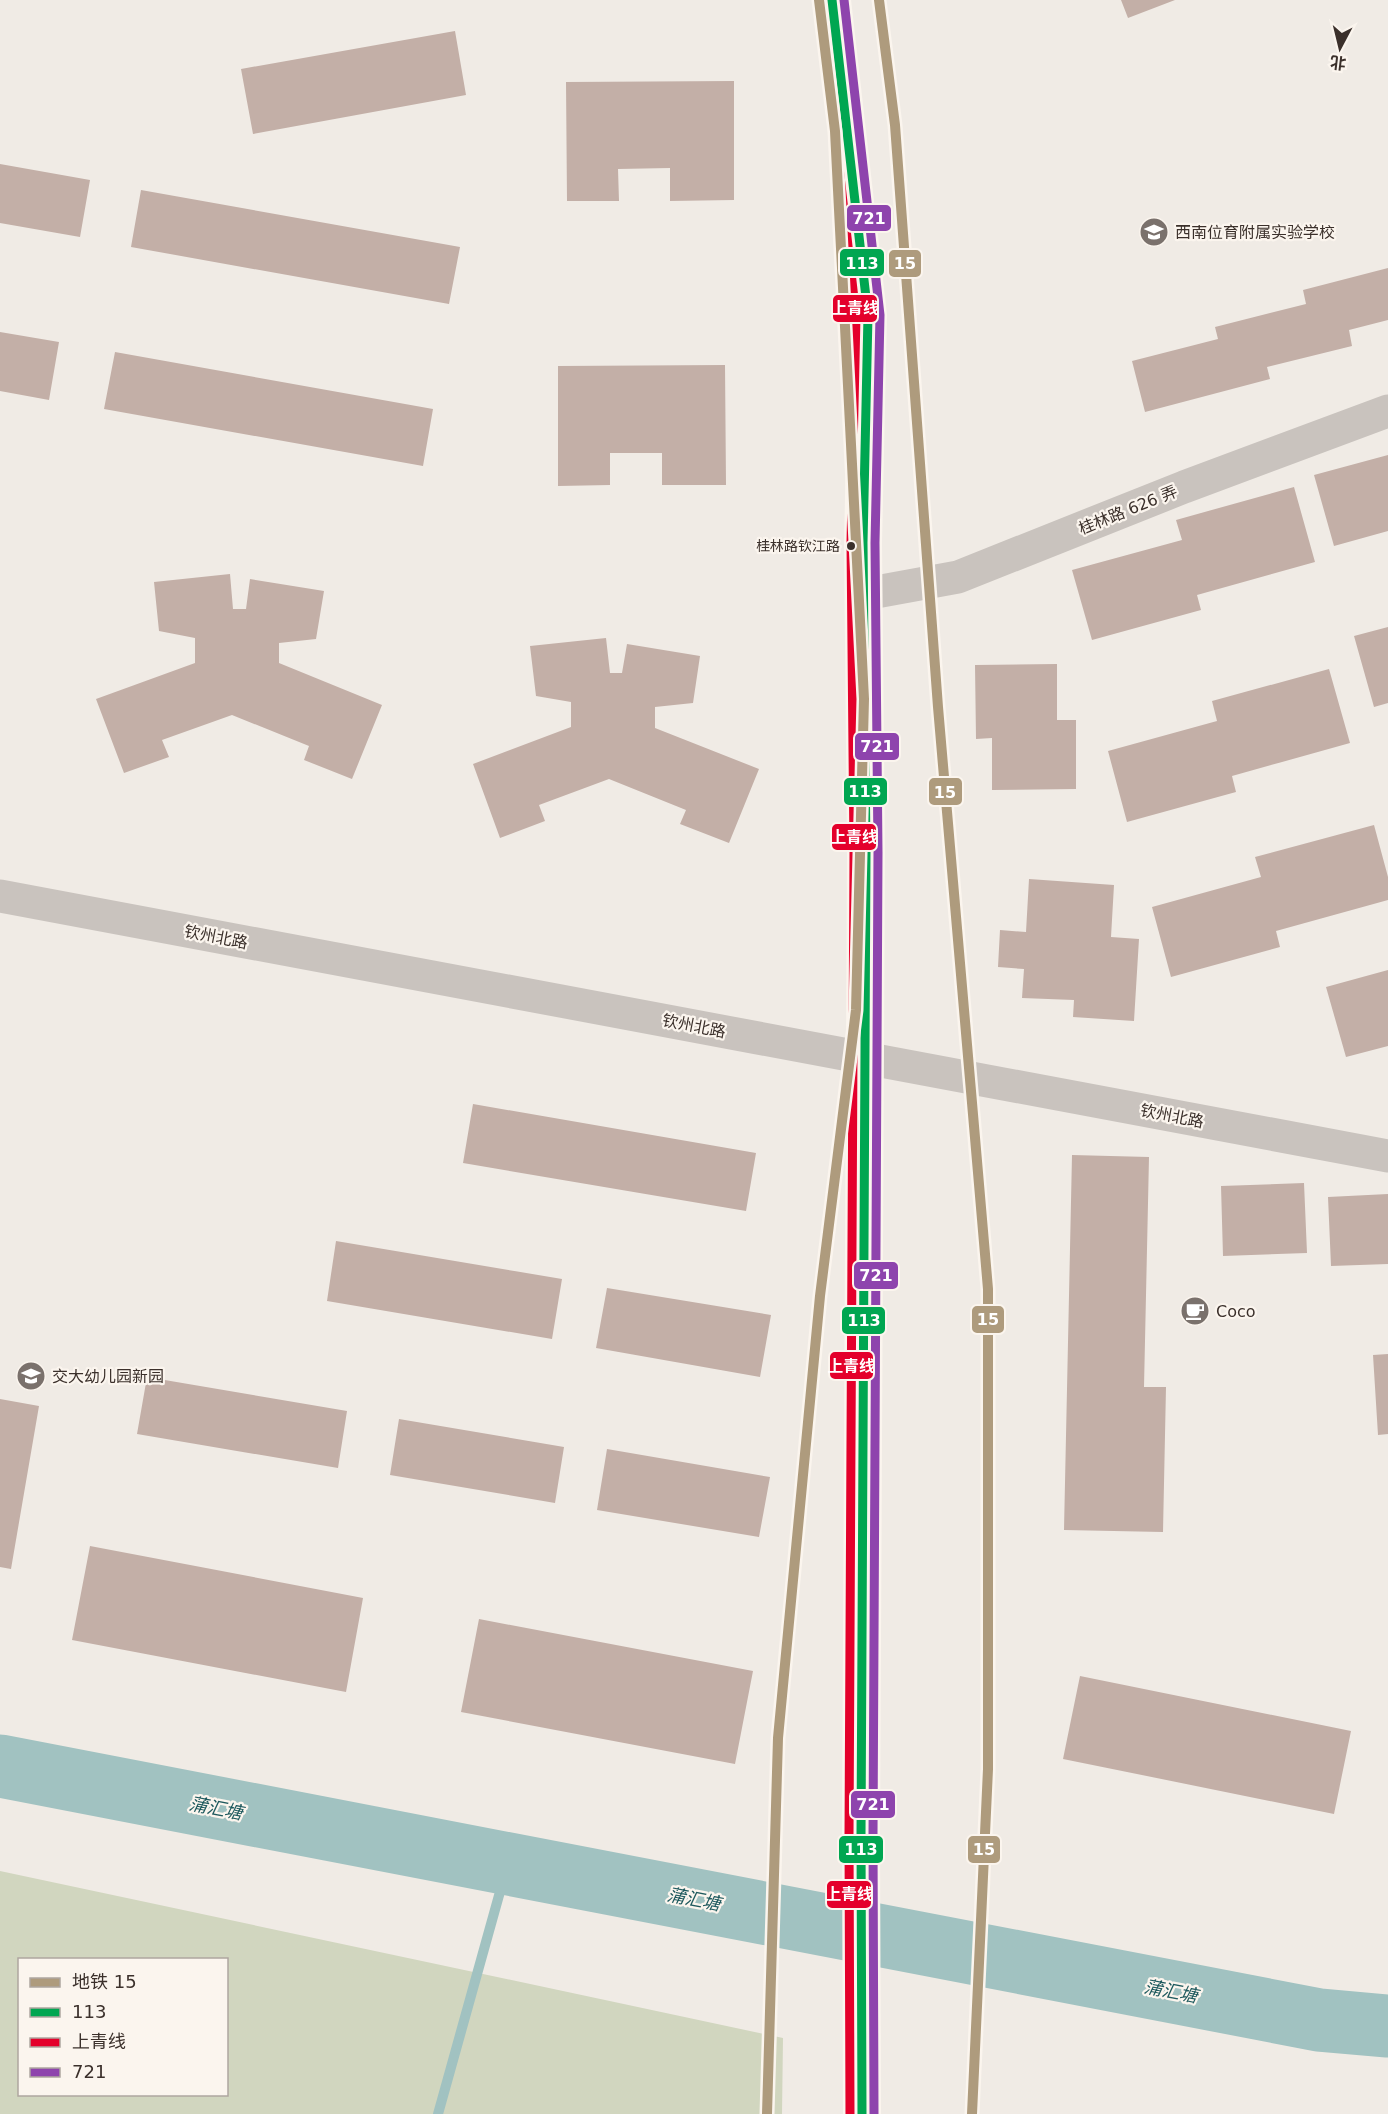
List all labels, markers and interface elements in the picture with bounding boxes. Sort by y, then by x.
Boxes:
north arrow [1310,18,1370,78]
text: 北 [1329,52,1347,73]
line badge: 721 [846,204,892,232]
text: 721 [852,209,886,228]
school or university icon: 西南位育附属实验学校 [1138,216,1170,248]
place label: 西南位育附属实验学校 [1175,223,1335,242]
line badge: 113 [839,248,885,277]
line badge: 15 [888,249,922,278]
text: 113 [845,254,879,273]
text: 15 [894,254,916,273]
line badge: 上青线 [832,294,878,323]
text: 上青线 [831,299,879,318]
street label: 桂林路 626 弄 [1076,482,1180,538]
place label: 桂林路钦江路 [756,538,840,554]
marker: 桂林路钦江路 [845,540,857,552]
line badge: 721 [854,732,900,761]
text: 721 [860,737,894,756]
line badge: 113 [843,777,888,806]
line badge: 15 [928,777,963,806]
text: 113 [848,782,882,801]
text: 15 [934,783,956,802]
line badge: 上青线 [831,823,877,851]
text: 上青线 [830,828,878,847]
street label: 钦州北路 [183,922,249,952]
street label: 钦州北路 [661,1011,727,1041]
street label: 钦州北路 [1139,1101,1205,1131]
line badge: 721 [853,1261,899,1290]
text: 721 [859,1266,893,1285]
cafe icon: Coco [1179,1295,1211,1327]
place label: Coco [1216,1302,1256,1321]
line badge: 15 [971,1305,1005,1334]
line badge: 113 [841,1306,886,1335]
text: 15 [977,1310,999,1329]
text: 113 [847,1311,881,1330]
line badge: 上青线 [829,1351,874,1380]
text: 上青线 [827,1357,875,1376]
school or university icon: 交大幼儿园新园 [15,1360,47,1392]
place label: 交大幼儿园新园 [52,1367,164,1386]
line badge: 721 [850,1790,896,1819]
water label: 蒲汇塘 [187,1793,247,1824]
text: 721 [856,1795,890,1814]
line badge: 113 [838,1835,884,1864]
line badge: 15 [967,1835,1001,1864]
text: 113 [844,1840,878,1859]
text: 15 [973,1840,995,1859]
line badge: 上青线 [826,1880,872,1909]
water label: 蒲汇塘 [665,1884,725,1915]
text: 上青线 [825,1885,873,1904]
legend [18,1958,228,2096]
text: 地铁 15 [72,1971,137,1992]
water label: 蒲汇塘 [1142,1976,1202,2007]
text: 113 [72,2001,106,2022]
text: 上青线 [72,2031,126,2052]
text: 721 [72,2061,106,2082]

